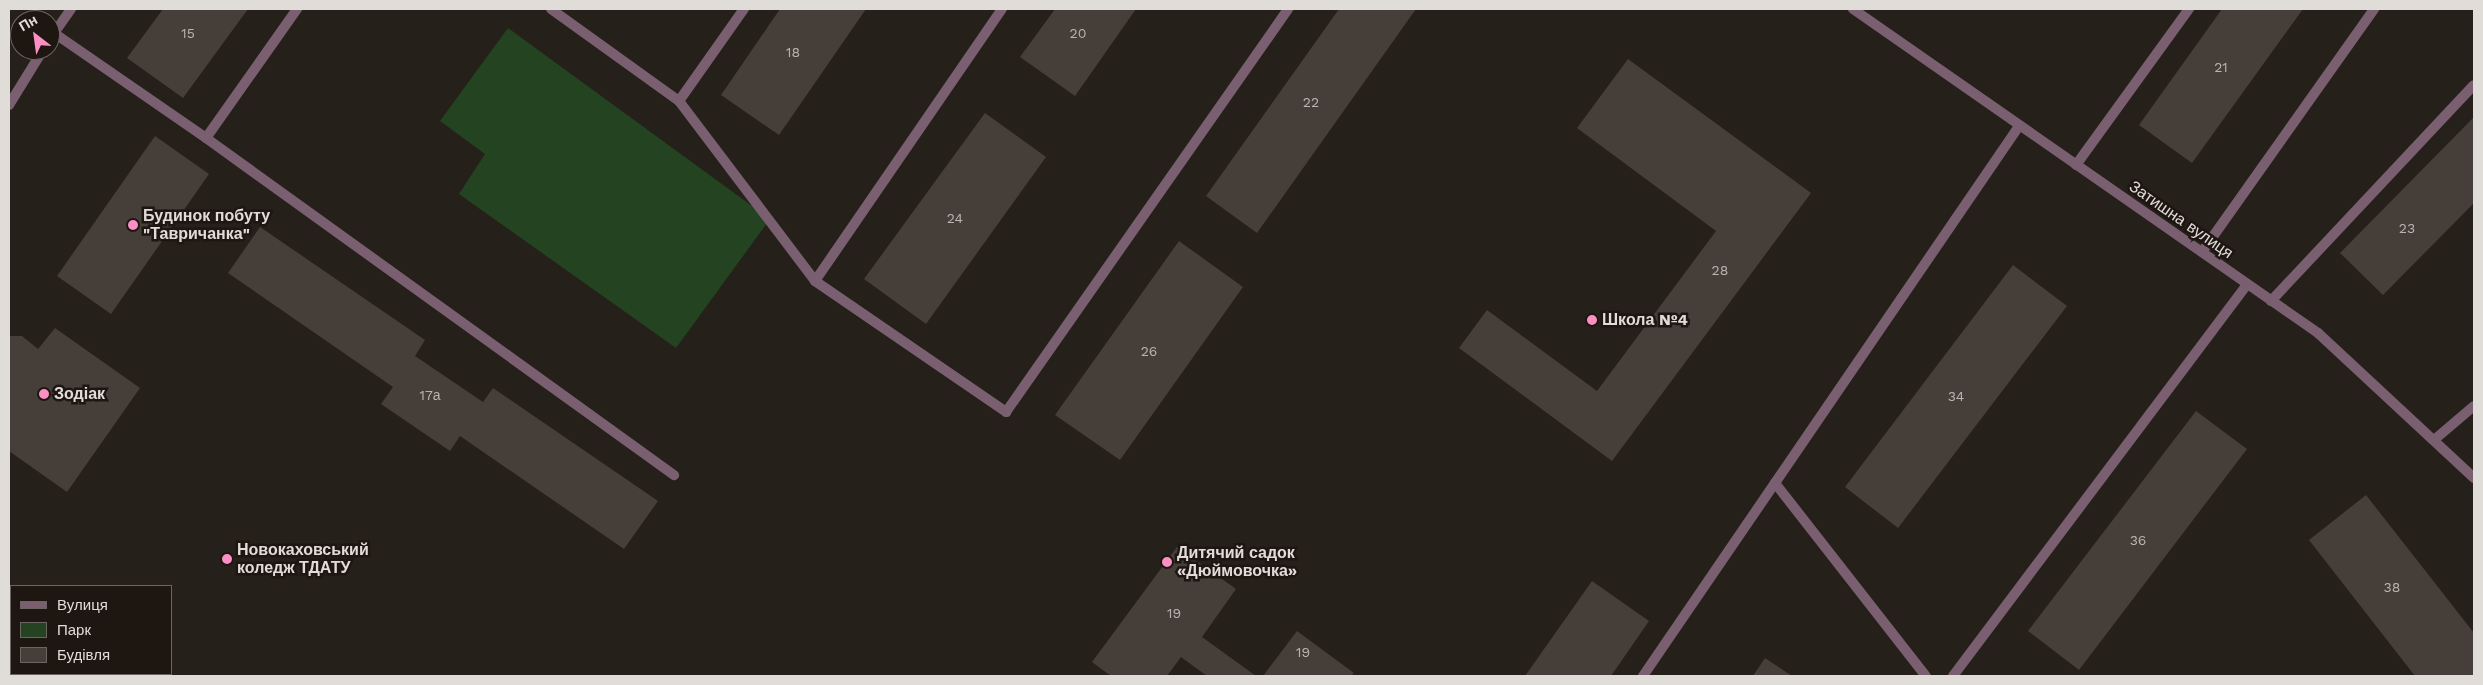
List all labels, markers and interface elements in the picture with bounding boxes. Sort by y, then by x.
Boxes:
north arrow [10,10,60,60]
text: Пн [16,11,40,34]
house number: 15 [181,25,195,41]
house number: 20 [1070,25,1086,41]
house number: 18 [786,44,800,60]
house number: 21 [2214,59,2228,75]
house number: 22 [1303,94,1319,110]
street label: Затишна вулиця [2125,177,2237,263]
place label: Будинок побуту "Тавричанка" [143,206,270,244]
house number: 24 [947,210,963,226]
marker: Будинок побуту "Тавричанка" [127,219,139,231]
house number: 23 [2399,220,2415,236]
house number: 28 [1712,262,1728,278]
place label: Школа №4 [1602,310,1688,330]
marker: Школа №4 [1586,314,1598,326]
house number: 26 [1141,343,1157,359]
place label: Зодіак [54,384,105,404]
house number: 17а [419,387,441,403]
marker: Зодіак [38,388,50,400]
house number: 34 [1948,388,1964,404]
house number: 36 [2130,532,2146,548]
place label: Новокаховський коледж ТДАТУ [237,540,369,578]
place label: Дитячий садок «Дюймовочка» [1177,543,1297,581]
marker: Новокаховський коледж ТДАТУ [221,553,233,565]
marker: Дитячий садок «Дюймовочка» [1161,556,1173,568]
house number: 38 [2384,579,2400,595]
legend [10,585,172,675]
text: Вулиця [57,596,108,614]
house number: 19 [1167,605,1181,621]
text: Парк [57,621,91,639]
house number: 19 [1296,644,1310,660]
text: Будівля [57,646,110,664]

